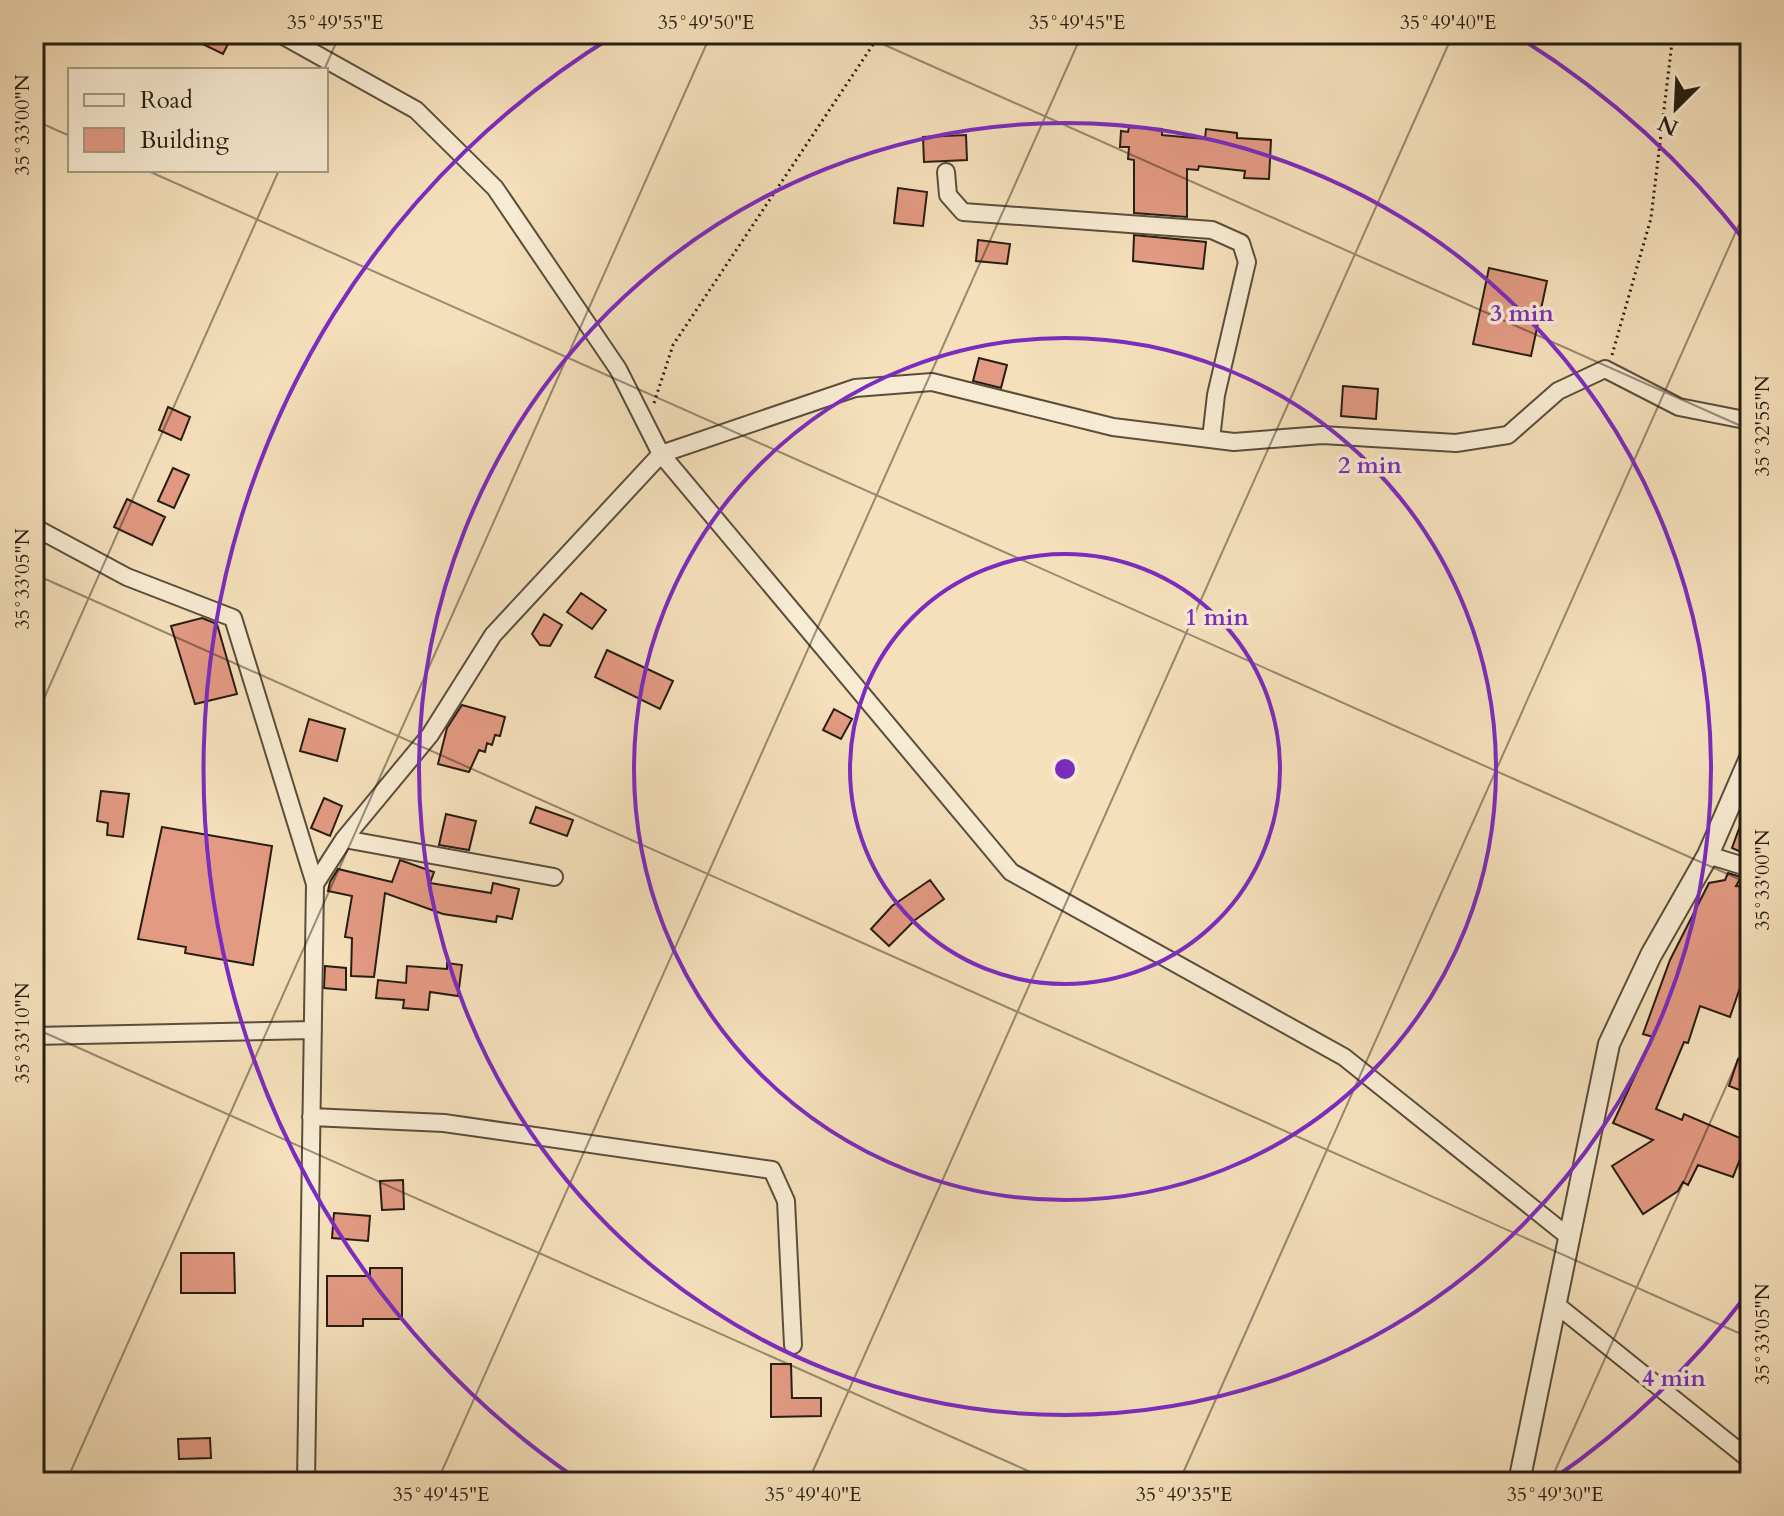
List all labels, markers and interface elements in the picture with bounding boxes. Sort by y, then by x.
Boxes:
text: 35°49'55"E [287,9,383,36]
text: 35°49'50"E [658,9,754,36]
text: 35°49'45"E [1029,9,1125,36]
text: 35°49'40"E [1400,9,1496,36]
legend [68,68,328,172]
north arrow [1636,68,1716,148]
text: 35°33'00"N [9,74,36,176]
text: Road [140,84,193,117]
text: N [1653,108,1683,143]
text: Building [140,124,230,157]
text: 3 min [1490,297,1555,330]
text: 35°32'55"N [1749,375,1776,477]
text: 2 min [1338,449,1403,482]
text: 35°33'05"N [9,528,36,630]
text: 1 min [1185,601,1250,634]
centre of rings [1051,755,1079,783]
text: 35°33'00"N [1749,829,1776,931]
text: 35°33'10"N [9,982,36,1084]
text: 35°33'05"N [1749,1283,1776,1385]
text: 4 min [1642,1362,1707,1395]
text: 35°49'45"E [393,1481,489,1508]
text: 35°49'40"E [765,1481,861,1508]
text: 35°49'35"E [1136,1481,1232,1508]
text: 35°49'30"E [1507,1481,1603,1508]

